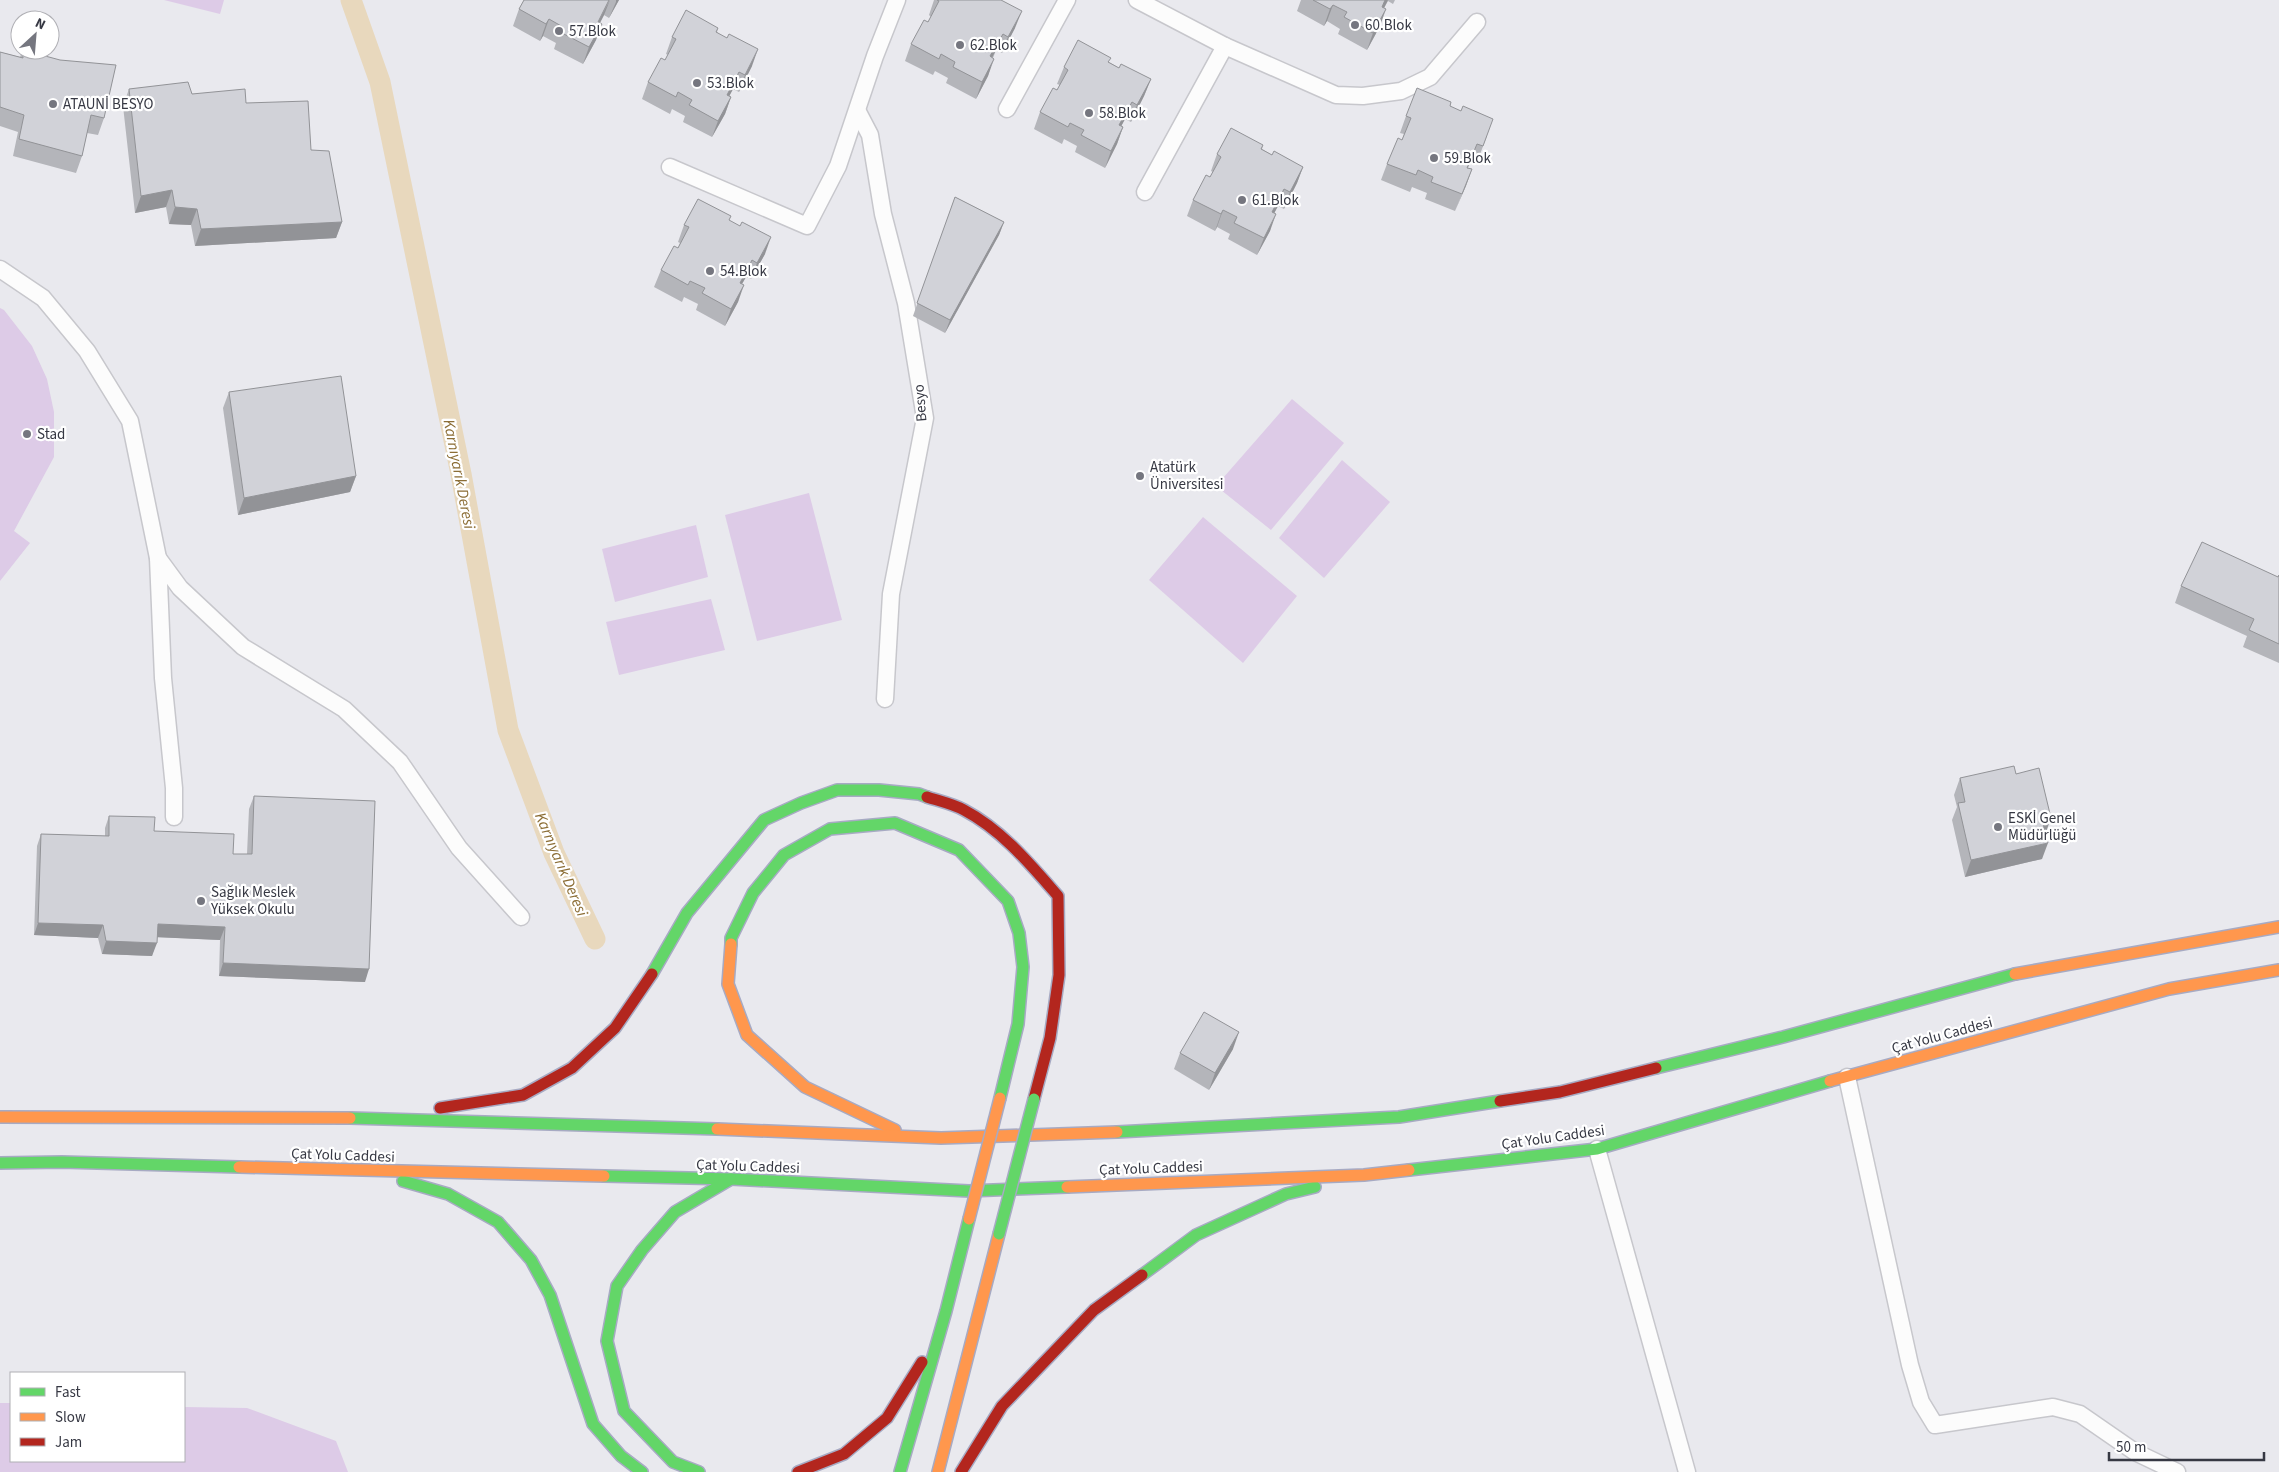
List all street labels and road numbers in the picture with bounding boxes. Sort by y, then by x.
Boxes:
street label: Besyo [908,383,933,423]
street label: Çat Yolu Caddesi [1889,1012,1995,1059]
street label: Çat Yolu Caddesi [1500,1120,1606,1155]
street label: Çat Yolu Caddesi [291,1143,395,1168]
street label: Çat Yolu Caddesi [696,1154,800,1179]
street label: Çat Yolu Caddesi [1099,1156,1203,1181]

